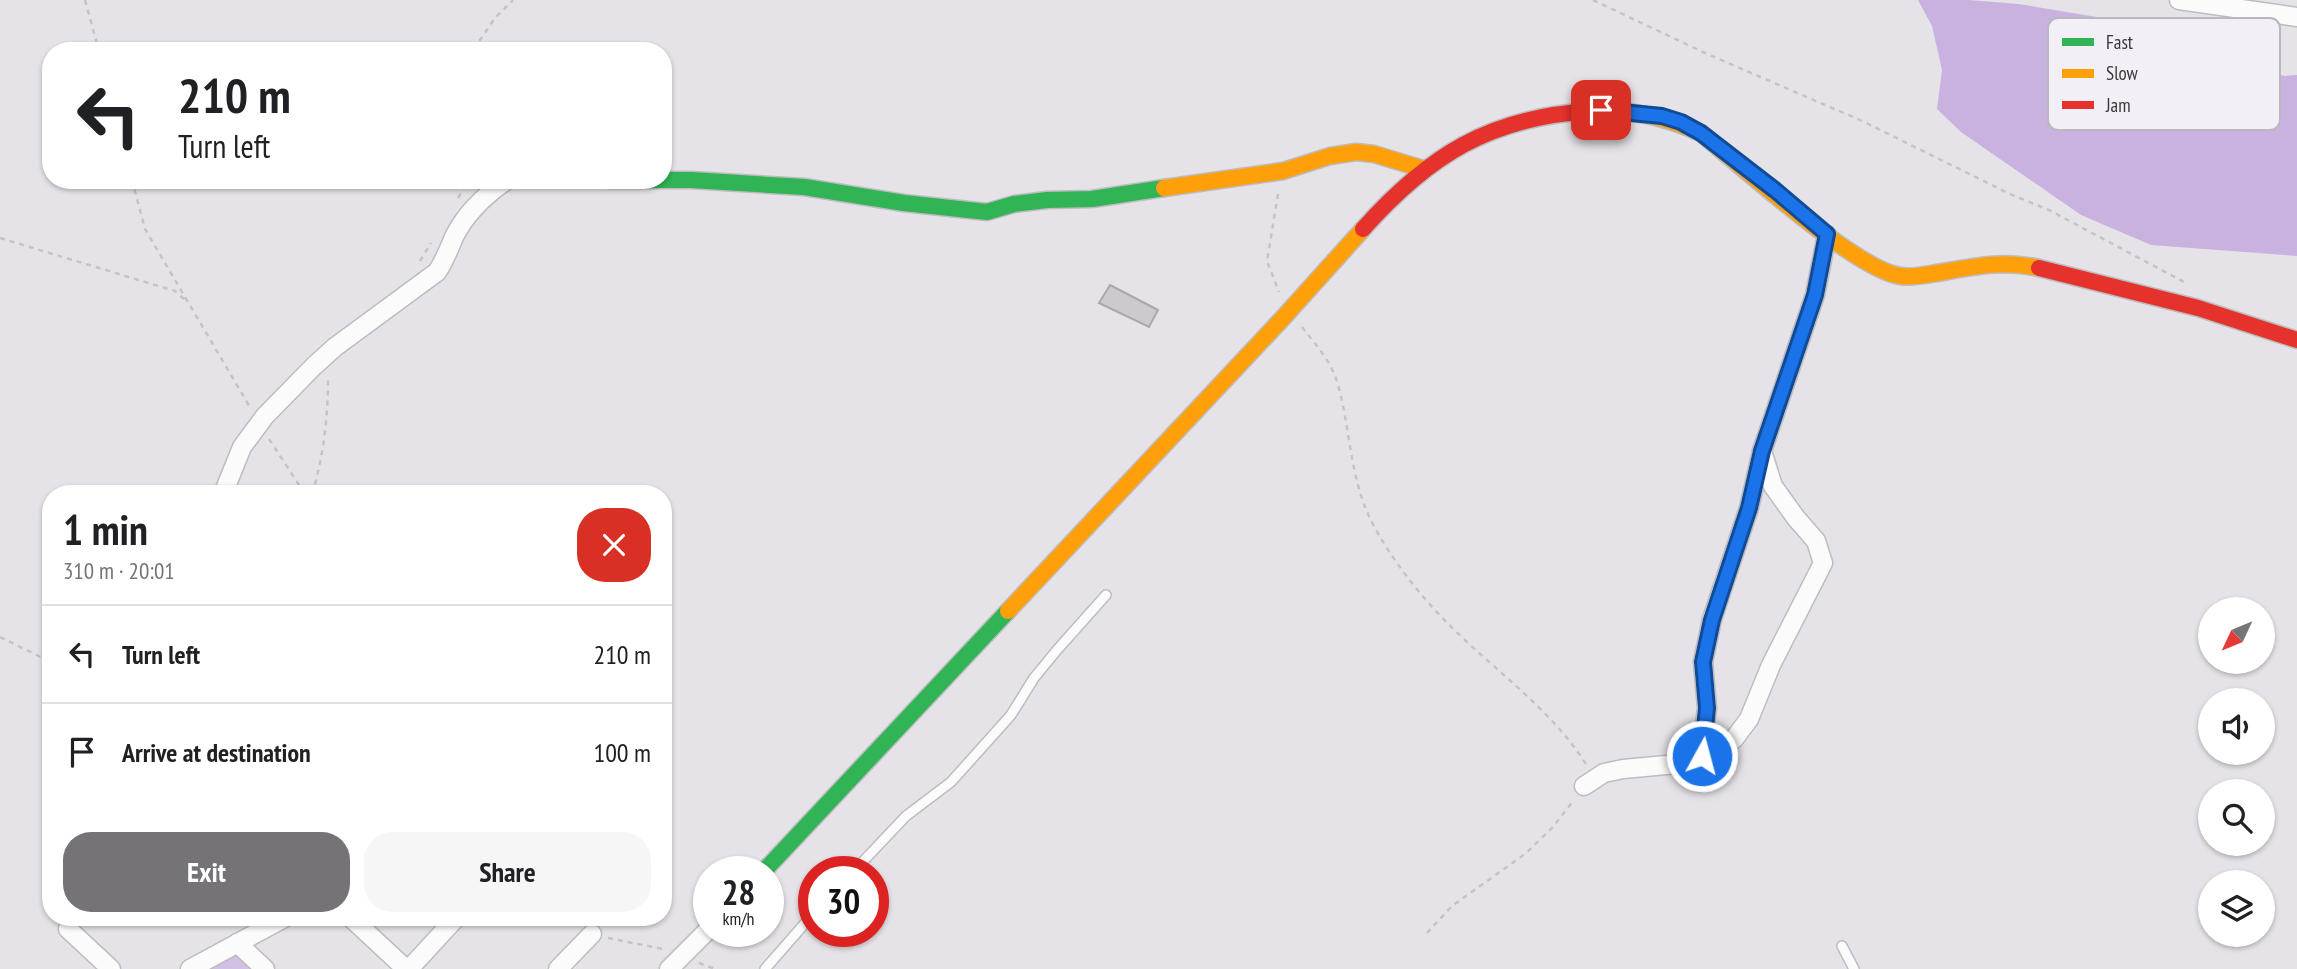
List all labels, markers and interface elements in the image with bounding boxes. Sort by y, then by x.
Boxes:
legend [2048,18,2280,130]
text: Fast [2106,30,2134,54]
text: Slow [2106,61,2139,85]
text: 210 m [178,63,291,127]
icon: left [63,70,154,161]
pin [1571,80,1631,140]
icon: arrive [1582,91,1620,129]
text: Jam [2105,93,2131,117]
text: Turn left [178,125,270,167]
text: 1 min [63,502,148,557]
button: close [577,508,651,582]
text: 310 m · 20:01 [63,556,175,585]
north arrow [2198,597,2275,674]
map controls [2198,597,2275,947]
icon: left [63,635,101,673]
text: Turn left [122,638,200,671]
text: 210 m [593,638,651,671]
button: sound [2198,688,2275,765]
position arrow [1665,719,1739,793]
icon: arrive [63,733,101,771]
text: Arrive at destination [122,736,311,769]
text: 100 m [593,736,651,769]
button: search [2198,779,2275,856]
button: Exit [63,832,350,912]
button: Share [364,832,651,912]
speed limit sign: 30 [798,856,889,947]
text: 28 [722,869,755,915]
button: layers [2198,870,2275,947]
text: km/h [723,907,754,930]

